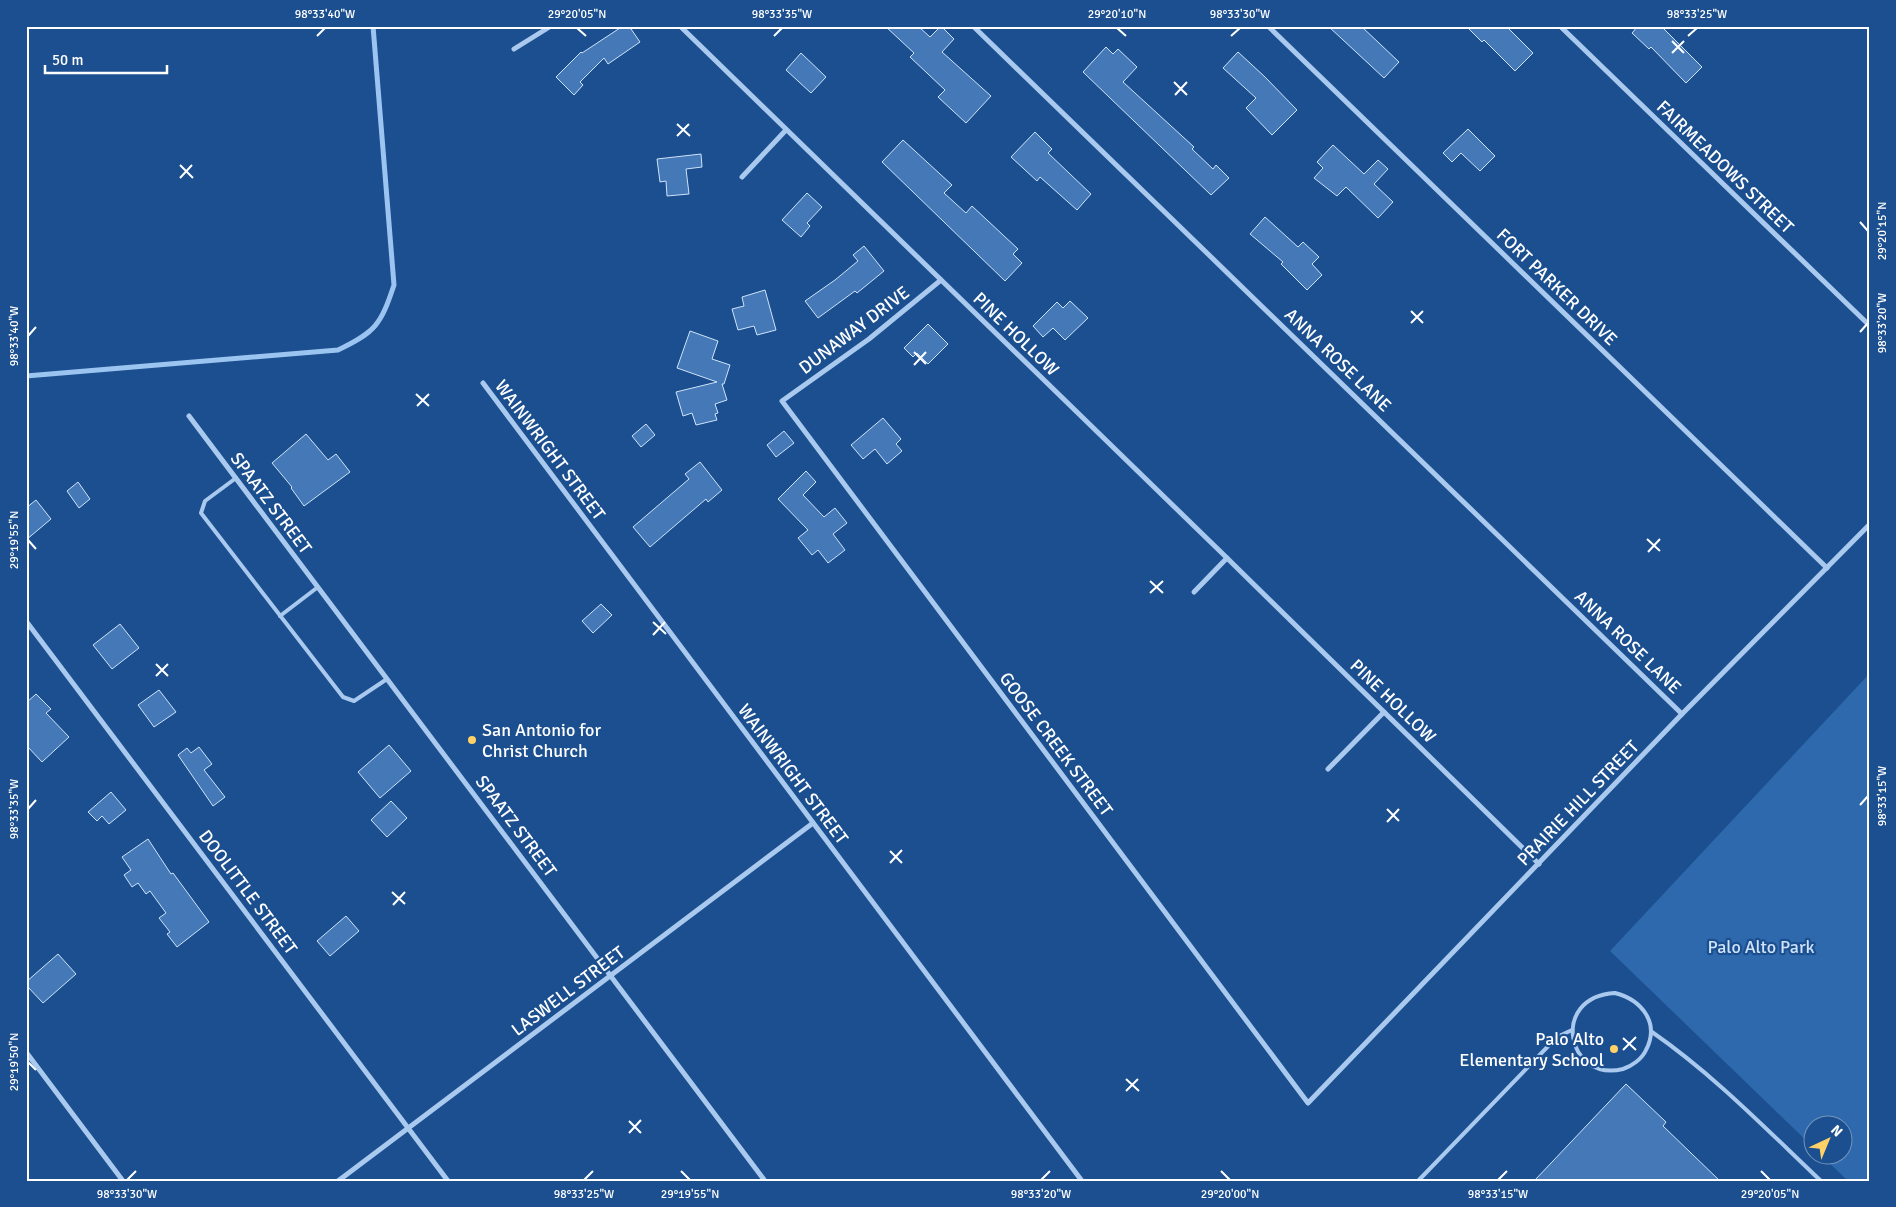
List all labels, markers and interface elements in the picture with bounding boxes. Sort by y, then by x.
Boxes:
text: 98°33'40"W [295,7,355,22]
text: 29°20'05"N [548,7,606,22]
text: 98°33'35"W [752,7,812,22]
text: 29°20'10"N [1088,7,1146,22]
text: 98°33'30"W [1210,7,1270,22]
text: 98°33'25"W [1667,7,1727,22]
scale bar [45,42,168,74]
text: 50 m [52,51,83,69]
street label: FAIRMEADOWS STREET [1652,96,1798,238]
text: 29°20'15"N [1875,202,1890,260]
street label: FORT PARKER DRIVE [1492,224,1622,350]
street label: DUNAWAY DRIVE [794,281,914,379]
street label: PINE HOLLOW [968,288,1064,380]
text: 98°33'20"W [1875,293,1890,353]
street label: ANNA ROSE LANE [1280,304,1396,416]
text: 98°33'40"W [7,306,22,366]
street label: WAINWRIGHT STREET [490,376,610,524]
street label: SPAATZ STREET [226,448,316,558]
text: 29°19'55"N [7,511,22,569]
street label: ANNA ROSE LANE [1570,586,1686,698]
street label: PINE HOLLOW [1345,655,1441,747]
street label: GOOSE CREEK STREET [995,668,1117,820]
street label: WAINWRIGHT STREET [733,700,853,848]
place label: San Antonio for Christ Church [482,719,601,762]
marker: San Antonio for Christ Church [466,734,478,746]
street label: PRAIRIE HILL STREET [1513,736,1644,870]
text: 98°33'15"W [1875,766,1890,826]
street label: SPAATZ STREET [471,771,561,881]
text: 98°33'35"W [7,779,22,839]
street label: DOOLITTLE STREET [194,826,302,959]
park label: Palo Alto Park [1707,936,1815,958]
street label: LASWELL STREET [507,941,629,1041]
place label: Palo Alto Elementary School [1459,1028,1604,1071]
text: 29°19'50"N [7,1033,22,1091]
marker: Palo Alto Elementary School [1608,1043,1620,1055]
north arrow [1804,1114,1854,1164]
text: N [1827,1122,1846,1141]
text: 98°33'30"W [97,1187,157,1202]
text: 98°33'25"W [554,1187,614,1202]
text: 29°19'55"N [661,1187,719,1202]
text: 98°33'20"W [1011,1187,1071,1202]
text: 29°20'00"N [1201,1187,1259,1202]
text: 98°33'15"W [1468,1187,1528,1202]
text: 29°20'05"N [1741,1187,1799,1202]

